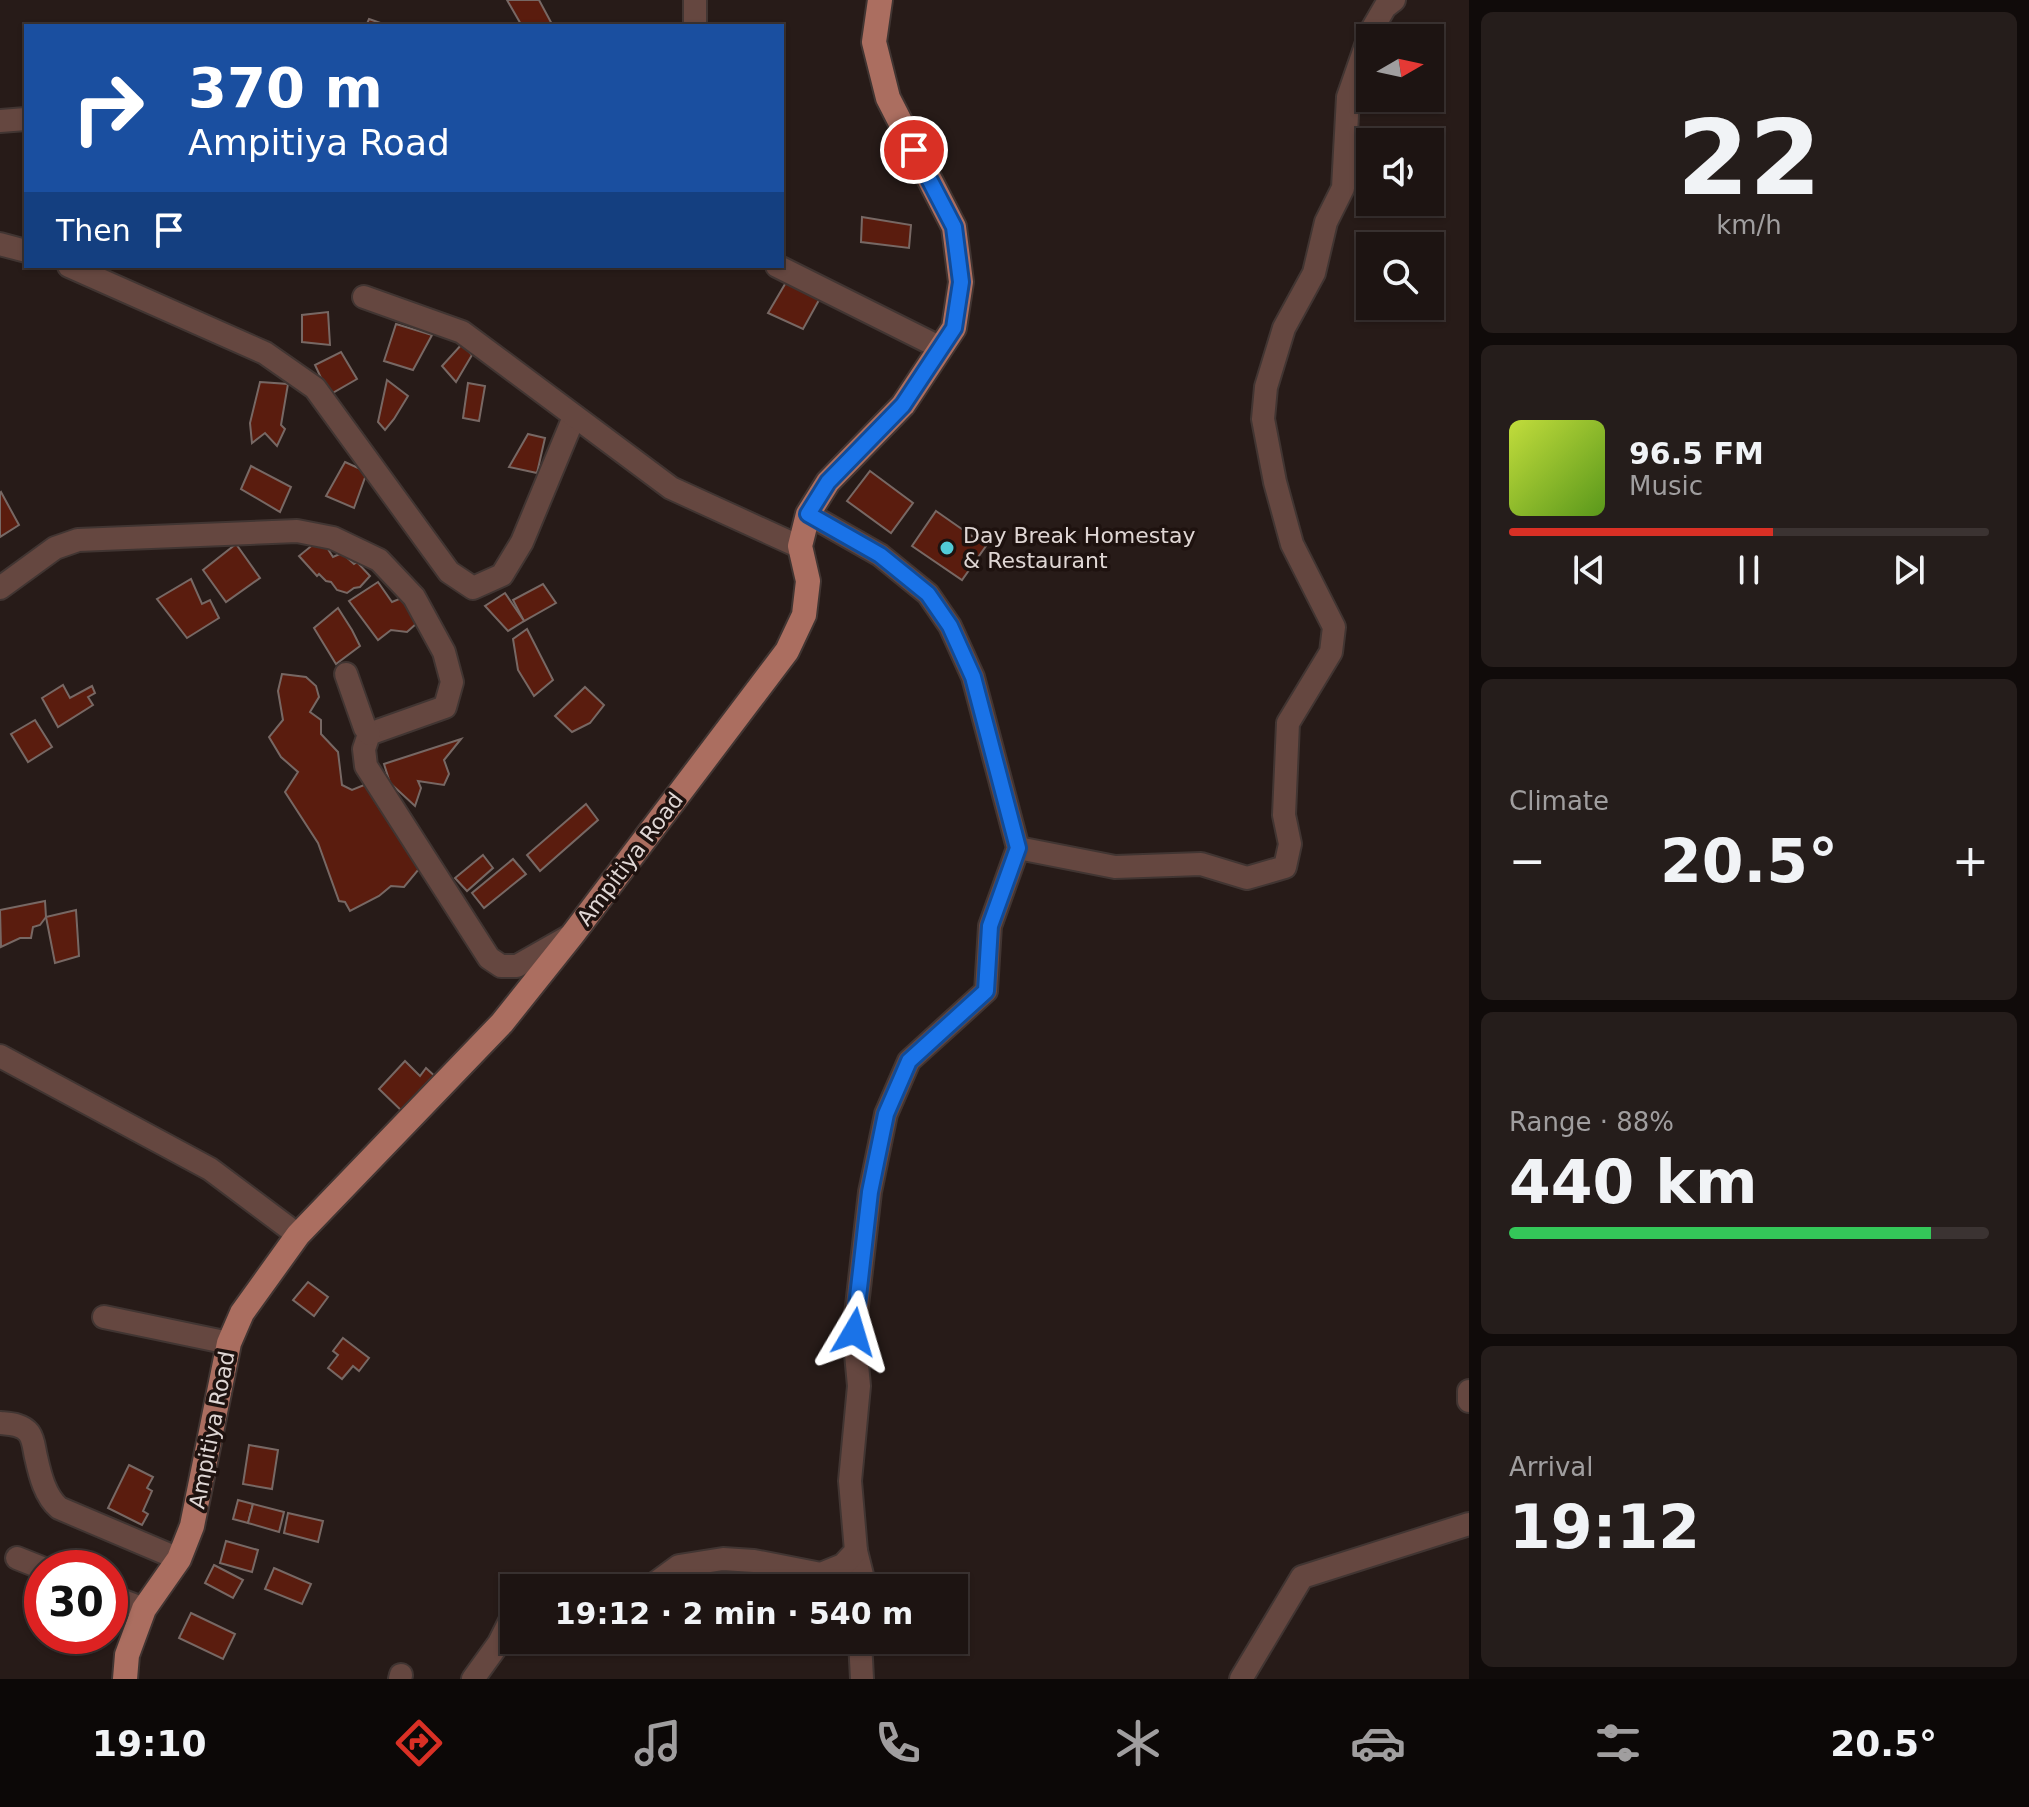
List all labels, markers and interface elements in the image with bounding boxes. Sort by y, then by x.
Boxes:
north arrow [1356,24,1444,112]
map controls [1356,24,1444,320]
text: 370 m [188,55,383,120]
icon: right [56,56,160,160]
text: 22 [1677,97,1821,219]
pin [880,116,948,184]
text: Ampitiya Road [188,122,450,163]
icon: arrive [892,128,936,172]
button: sound [1356,128,1444,216]
icon: arrive [147,208,191,252]
text: km/h [1716,210,1782,240]
text: Then [56,213,131,248]
button: search [1356,232,1444,320]
text: 96.5 FM [1629,436,1764,471]
text: Music [1629,471,1703,501]
place label: Day Break Homestay & Restaurant [963,523,1195,573]
marker: Day Break Homestay & Restaurant [938,539,956,557]
icon: previous [1567,548,1611,592]
icon: pause [1727,548,1771,592]
icon: next [1887,548,1931,592]
text: Climate [1509,786,1609,816]
street label: Ampitiya Road [572,788,688,930]
text: 20.5° [1660,826,1838,896]
text: − [1509,835,1546,886]
text: + [1952,835,1989,886]
text: Range · 88% [1509,1107,1674,1137]
text: 440 km [1509,1147,1758,1217]
position arrow [812,1290,896,1374]
street label: Ampitiya Road [184,1349,240,1511]
text: Arrival [1509,1452,1593,1482]
text: 19:12 [1509,1492,1700,1562]
speed limit sign: 30 [24,1550,128,1654]
text: 19:12 · 2 min · 540 m [555,1596,913,1631]
icon: directions [391,1715,447,1771]
icon: music [630,1715,686,1771]
icon: phone [870,1715,926,1771]
icon: climate [1110,1715,1166,1771]
icon: car [1350,1715,1406,1771]
icon: filters [1590,1715,1646,1771]
text: 19:10 [92,1723,207,1764]
text: 20.5° [1830,1723,1937,1764]

